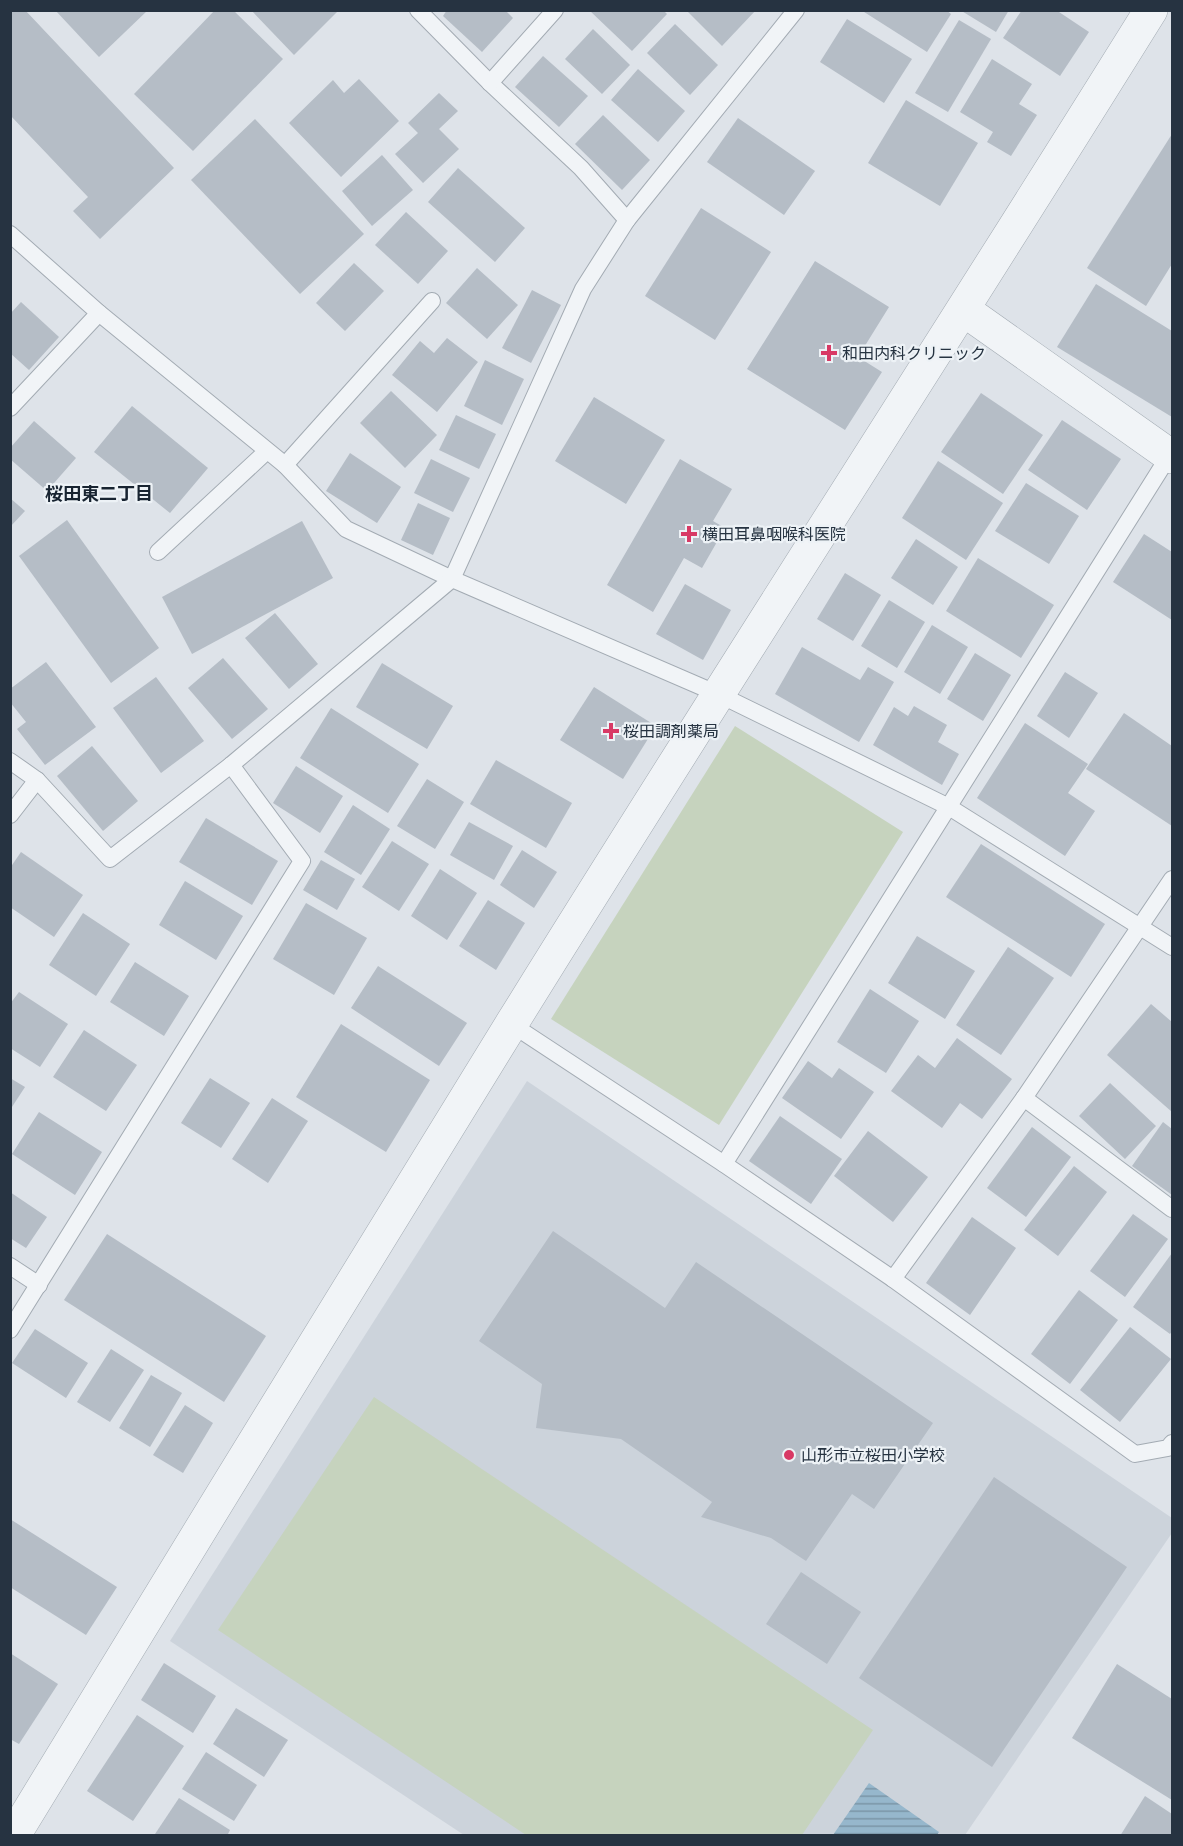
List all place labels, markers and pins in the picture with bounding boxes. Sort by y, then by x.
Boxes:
marker: 和田内科クリニック [820,344,838,362]
place label: 和田内科クリニック [842,345,986,364]
marker: 横田耳鼻咽喉科医院 [680,525,698,543]
place label: 横田耳鼻咽喉科医院 [702,526,846,545]
place label: 桜田調剤薬局 [623,723,719,742]
marker: 桜田調剤薬局 [604,724,618,738]
place label: 山形市立桜田小学校 [801,1447,945,1466]
marker: 山形市立桜田小学校 [782,1448,796,1462]

